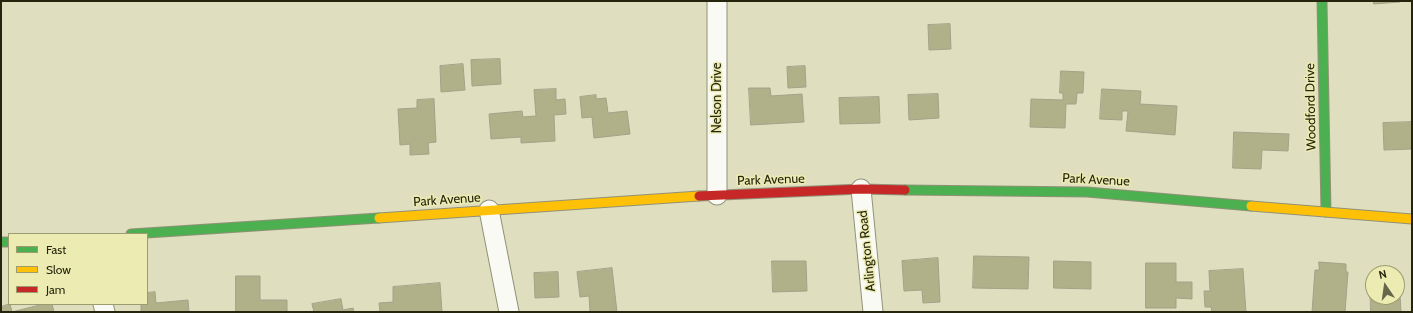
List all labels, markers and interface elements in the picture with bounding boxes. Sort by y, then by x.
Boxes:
street label: Nelson Drive [709,63,725,133]
street label: Woodford Drive [1302,63,1320,151]
street label: Park Avenue [1062,170,1130,190]
street label: Park Avenue [737,171,805,189]
street label: Park Avenue [413,190,481,210]
street label: Arlington Road [855,210,879,292]
legend [8,233,148,305]
text: Fast [46,242,66,257]
text: Slow [46,262,71,277]
north arrow [1365,265,1405,305]
text: N [1377,267,1388,282]
text: Jam [46,282,65,297]

